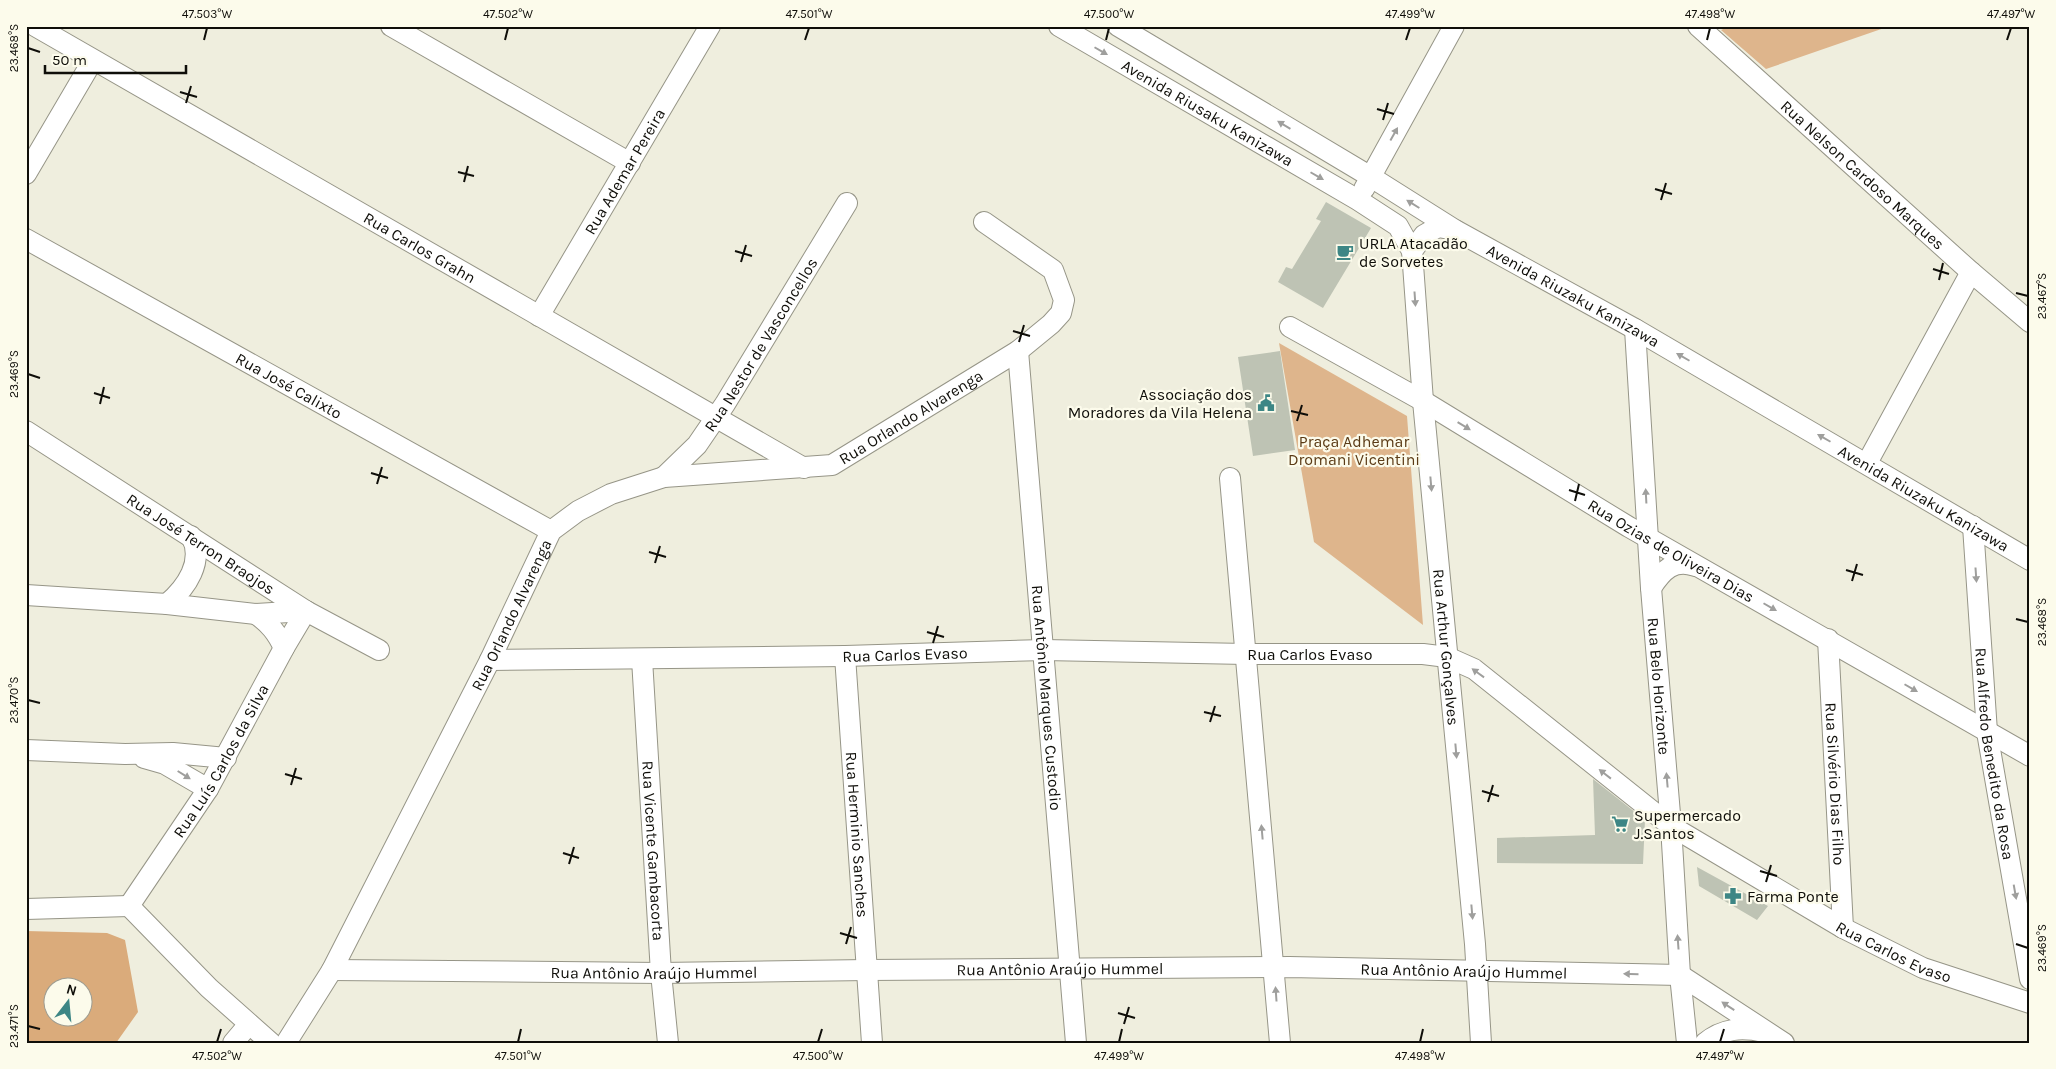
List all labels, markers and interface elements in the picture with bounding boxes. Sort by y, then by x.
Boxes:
text: 47.503°W [182,7,232,21]
text: 47.502°W [483,7,533,21]
text: 47.501°W [785,7,833,21]
text: 47.500°W [1084,7,1134,21]
text: 47.499°W [1385,7,1435,21]
text: 47.498°W [1685,7,1735,21]
text: 47.497°W [1987,7,2036,21]
text: 23.468°S [7,24,21,72]
scale bar [45,42,186,74]
one-way arrow [1094,46,1107,55]
text: 50 m [52,51,87,69]
street label: Avenida Riusaku Kanizawa [1118,56,1297,170]
street label: Rua Nelson Cardoso Marques [1777,96,1948,254]
street label: Rua Ademar Pereira [580,105,669,238]
one-way arrow [1277,120,1290,129]
one-way arrow [1390,127,1399,141]
one-way arrow [1310,172,1324,180]
one-way arrow [1407,199,1420,208]
street label: Rua Carlos Grahn [360,208,479,287]
place label: URLA Atacadão de Sorvetes [1359,234,1468,271]
street label: Avenida Riuzaku Kanizawa [1483,240,1663,351]
cafe icon: URLA Atacadão de Sorvetes [1335,242,1355,262]
street label: Rua Nestor de Vasconcellos [700,254,822,435]
text: 23.467°S [2035,273,2049,319]
one-way arrow [1412,292,1420,308]
street label: Rua José Calixto [232,349,345,423]
text: 23.469°S [7,350,21,398]
one-way arrow [1677,353,1690,362]
street label: Rua Orlando Alvarenga [835,366,986,469]
place label: Associação dos Moradores da Vila Helena [1068,385,1252,422]
public building icon: Associação dos Moradores da Vila Helena [1256,393,1276,413]
one-way arrow [1458,422,1471,431]
park label: Praça Adhemar Dromani Vicentini [1288,432,1420,469]
one-way arrow [1818,434,1831,443]
street label: Avenida Riuzaku Kanizawa [1835,441,2012,556]
one-way arrow [1427,477,1435,493]
one-way arrow [1641,487,1649,503]
street label: Rua José Terron Braojos [123,489,278,598]
street label: Rua Ozias de Oliveira Dias [1584,495,1758,607]
street label: Rua Orlando Alvarenga [467,536,556,694]
one-way arrow [1973,567,1981,583]
street label: Rua Arthur Gonçalves [1429,568,1463,726]
street label: Rua Antônio Marques Custodio [1028,584,1065,811]
text: 23.468°S [2035,598,2049,646]
one-way arrow [1764,602,1777,611]
street label: Rua Belo Horizonte [1644,617,1674,756]
street label: Rua Carlos Evaso [842,643,968,666]
street label: Rua Carlos Evaso [1247,645,1372,664]
street label: Rua Alfredo Benedito da Rosa [1971,647,2018,861]
one-way arrow [1471,668,1485,678]
text: 23.470°S [7,677,21,723]
street label: Rua Luís Carlos da Silva [169,681,273,841]
one-way arrow [1905,683,1918,692]
street label: Rua Silvério Dias Filho [1821,702,1849,866]
one-way arrow [1452,743,1460,759]
street label: Rua Herminio Sanches [842,751,872,918]
street label: Rua Vicente Gambacorta [638,760,668,941]
one-way arrow [1599,768,1612,779]
one-way arrow [177,770,190,780]
one-way arrow [1663,772,1671,788]
place label: Supermercado J.Santos [1634,806,1741,843]
supermarket icon: Supermercado J.Santos [1610,814,1630,834]
one-way arrow [1258,824,1266,840]
one-way arrow [2011,884,2019,900]
pharmacy icon: Farma Ponte [1723,886,1743,906]
place label: Farma Ponte [1747,887,1839,906]
one-way arrow [1468,905,1476,921]
street label: Rua Carlos Evaso [1832,917,1954,987]
text: 23.469°S [2035,924,2049,972]
one-way arrow [1673,934,1681,950]
street label: Rua Antônio Araújo Hummel [956,959,1163,979]
street label: Rua Antônio Araújo Hummel [1360,959,1568,983]
street label: Rua Antônio Araújo Hummel [550,963,758,983]
one-way arrow [1623,970,1639,978]
north arrow [42,976,92,1026]
text: N [64,980,79,1000]
one-way arrow [1272,986,1280,1002]
one-way arrow [1721,1001,1735,1011]
text: 23.471°S [7,1004,21,1048]
text: 47.502°W [192,1049,242,1063]
text: 47.501°W [494,1049,542,1063]
text: 47.500°W [793,1049,843,1063]
text: 47.499°W [1094,1049,1144,1063]
text: 47.498°W [1395,1049,1445,1063]
text: 47.497°W [1696,1049,1745,1063]

